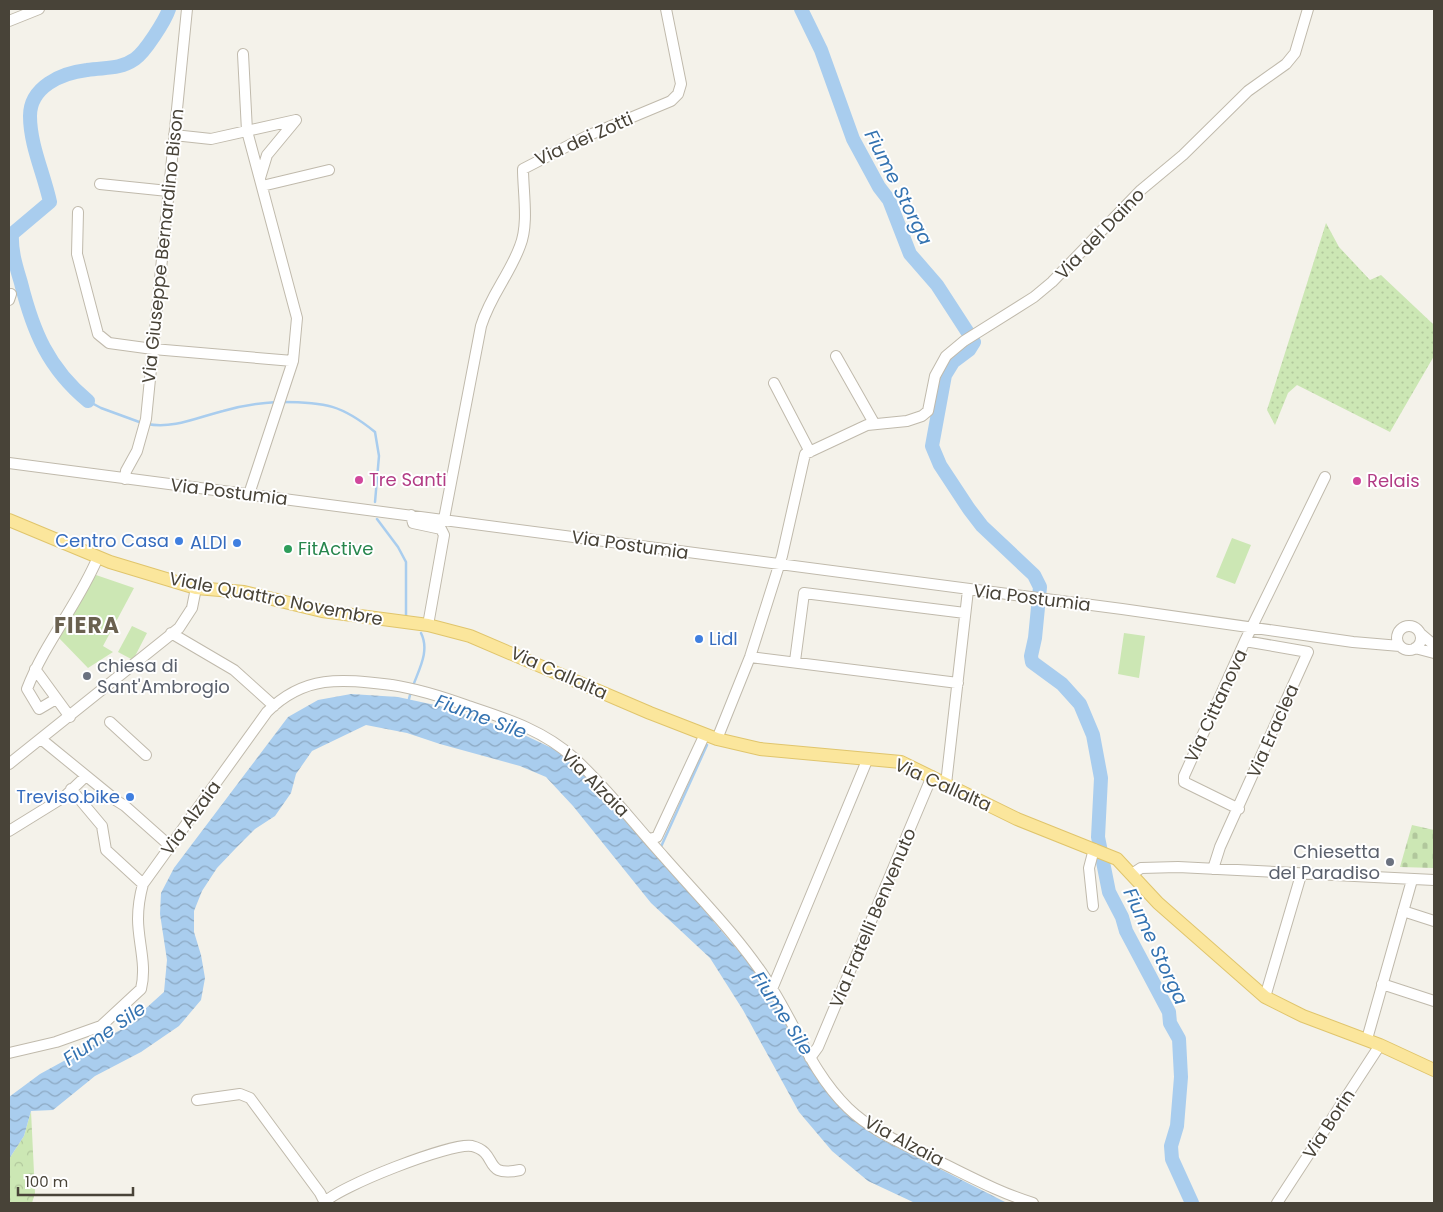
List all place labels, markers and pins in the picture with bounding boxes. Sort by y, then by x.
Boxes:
place label: Tre Santi [369,467,447,492]
place label: Relais [1367,468,1420,493]
marker: Tre Santi [353,474,365,486]
marker: Relais [1351,475,1363,487]
place label: Centro Casa [55,528,169,553]
place label: ALDI [190,530,227,555]
marker: Centro Casa [173,535,185,547]
place label: FitActive [298,536,373,561]
marker: ALDI [231,537,243,549]
marker: FitActive [282,543,294,555]
place label: Lidl [709,626,738,651]
marker: Lidl [693,633,705,645]
place label: chiesa di Sant'Ambrogio [97,653,230,699]
marker: chiesa di Sant'Ambrogio [81,670,93,682]
place label: Treviso.bike [16,784,120,809]
marker: Treviso.bike [124,791,136,803]
place label: Chiesetta del Paradiso [1268,839,1380,885]
marker: Chiesetta del Paradiso [1384,856,1396,868]

